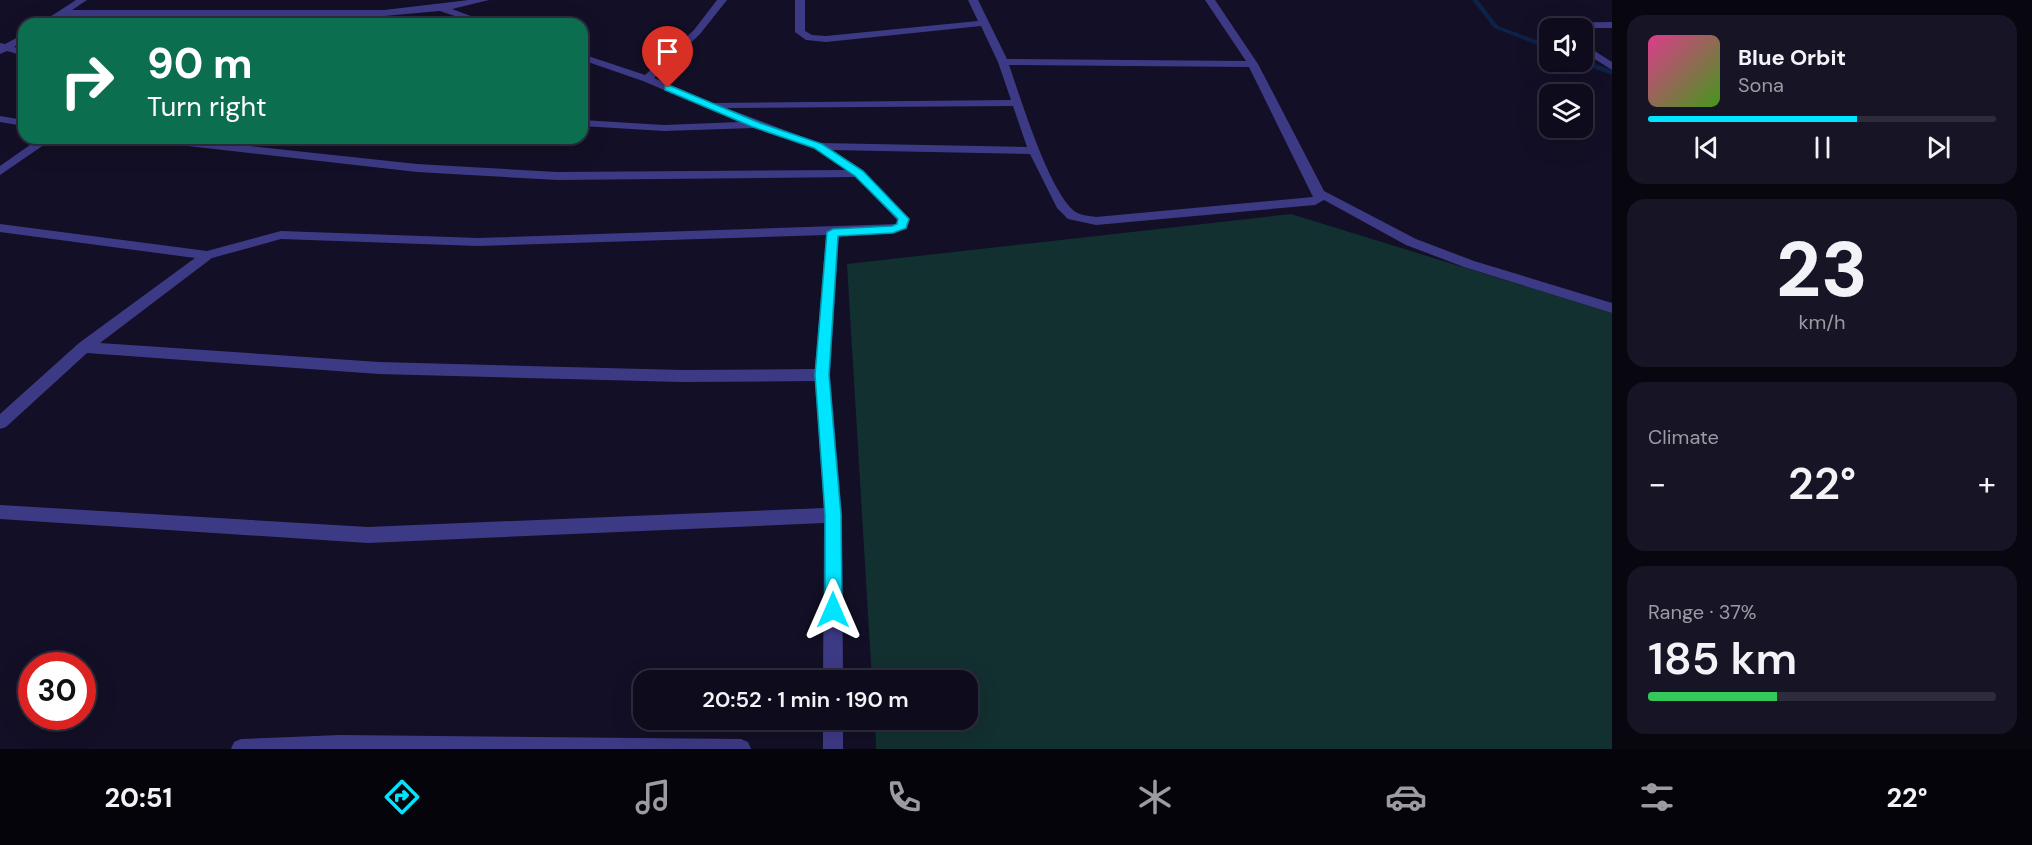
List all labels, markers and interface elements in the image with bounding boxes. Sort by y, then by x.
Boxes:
map controls [1539,18,1593,138]
button: sound [1539,18,1593,72]
pin [642,26,693,88]
icon: arrive [651,35,684,68]
text: 90 m [147,36,253,91]
icon: right [48,42,126,120]
text: Blue Orbit [1738,43,1846,72]
text: Sona [1738,72,1784,98]
button: layers [1539,84,1593,138]
text: Turn right [147,89,267,124]
icon: previous [1690,131,1723,164]
icon: pause [1806,131,1839,164]
icon: next [1922,131,1955,164]
text: 23 [1776,219,1868,320]
text: km/h [1798,309,1846,335]
text: Climate [1648,424,1719,450]
text: 22° [1788,454,1856,513]
text: − [1648,462,1666,505]
text: + [1978,462,1996,505]
position arrow [801,578,865,642]
text: Range · 37% [1648,599,1757,625]
text: 185 km [1648,629,1797,688]
speed limit sign: 30 [18,652,96,730]
text: 20:52 · 1 min · 190 m [702,685,909,714]
icon: directions [381,776,423,818]
icon: music [632,776,674,818]
icon: phone [883,776,925,818]
icon: climate [1134,776,1176,818]
icon: car [1385,776,1427,818]
icon: filters [1636,776,1678,818]
text: 20:51 [104,780,172,815]
text: 22° [1887,780,1928,815]

